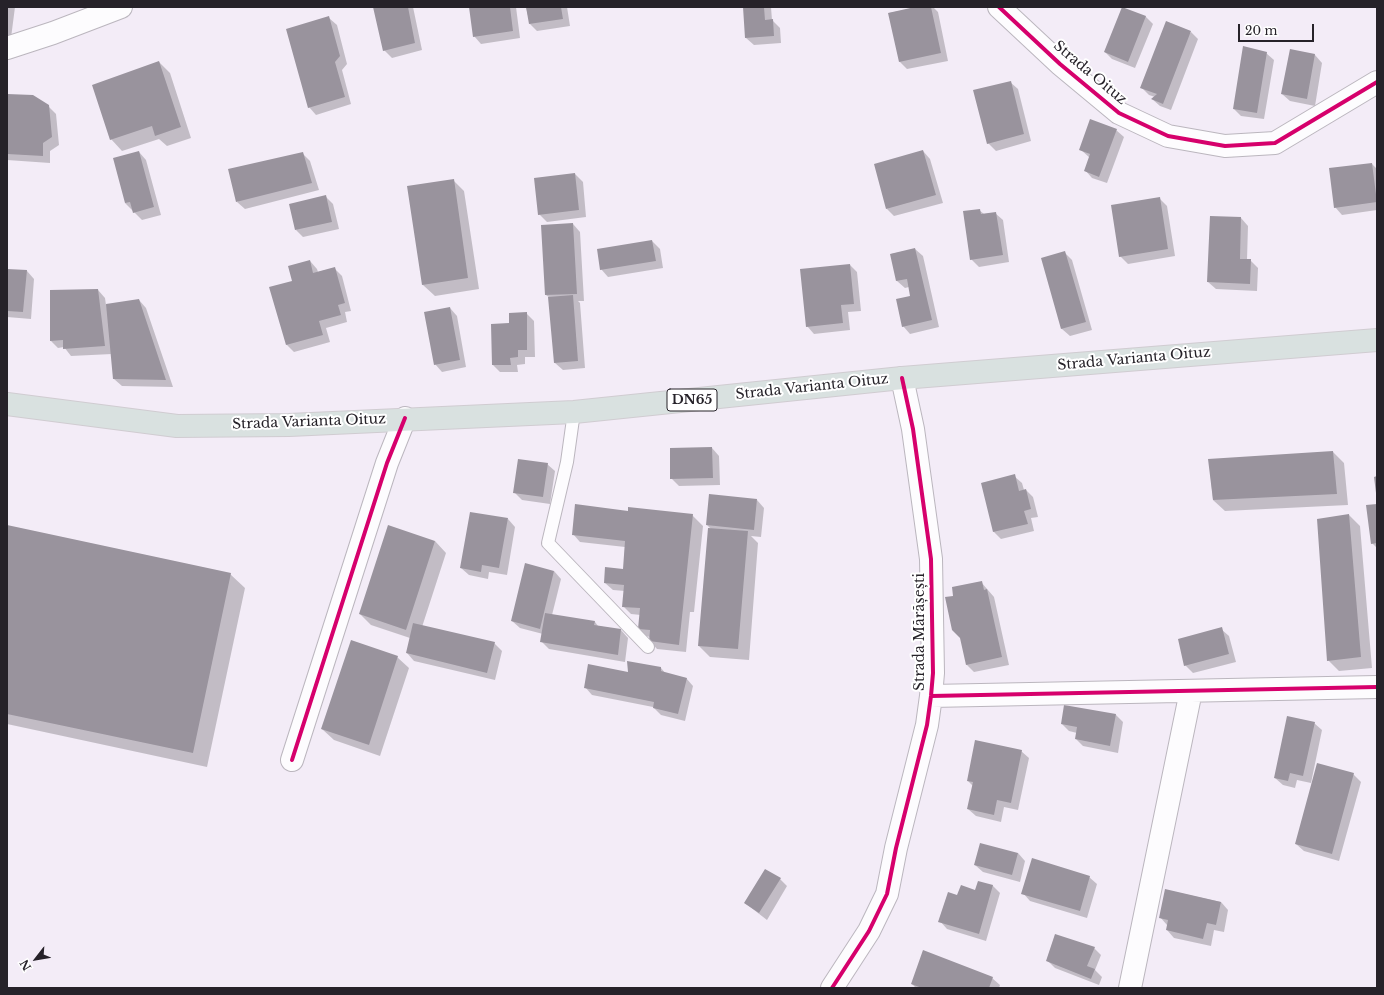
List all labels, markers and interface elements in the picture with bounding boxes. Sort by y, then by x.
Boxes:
scale bar [1240,16,1316,42]
text: 20 m [1245,23,1277,38]
street label: Strada Oituz [1050,38,1130,108]
street label: Strada Varianta Oituz [1057,344,1211,374]
street label: Strada Varianta Oituz [735,371,889,403]
road number: DN65 [667,389,717,411]
street label: Strada Varianta Oituz [232,411,386,433]
street label: Strada Mărășești [912,573,928,691]
north arrow [16,939,56,979]
text: N [17,957,34,973]

